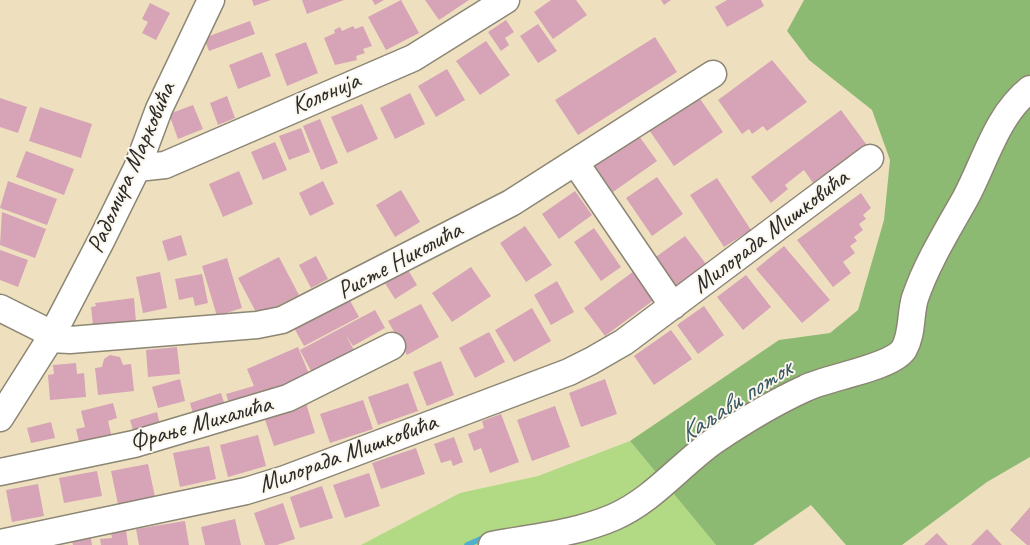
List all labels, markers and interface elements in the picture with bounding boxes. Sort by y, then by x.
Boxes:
street label: Колонија [287,66,365,122]
street label: Радомира Марковића [81,78,183,258]
street label: Милорада Мишковића [687,163,855,301]
street label: Ристе Николића [332,216,468,306]
water label: Каљави поток [674,354,798,450]
street label: Фрање Михалића [127,389,275,459]
street label: Милорада Мишковића [255,408,441,500]

